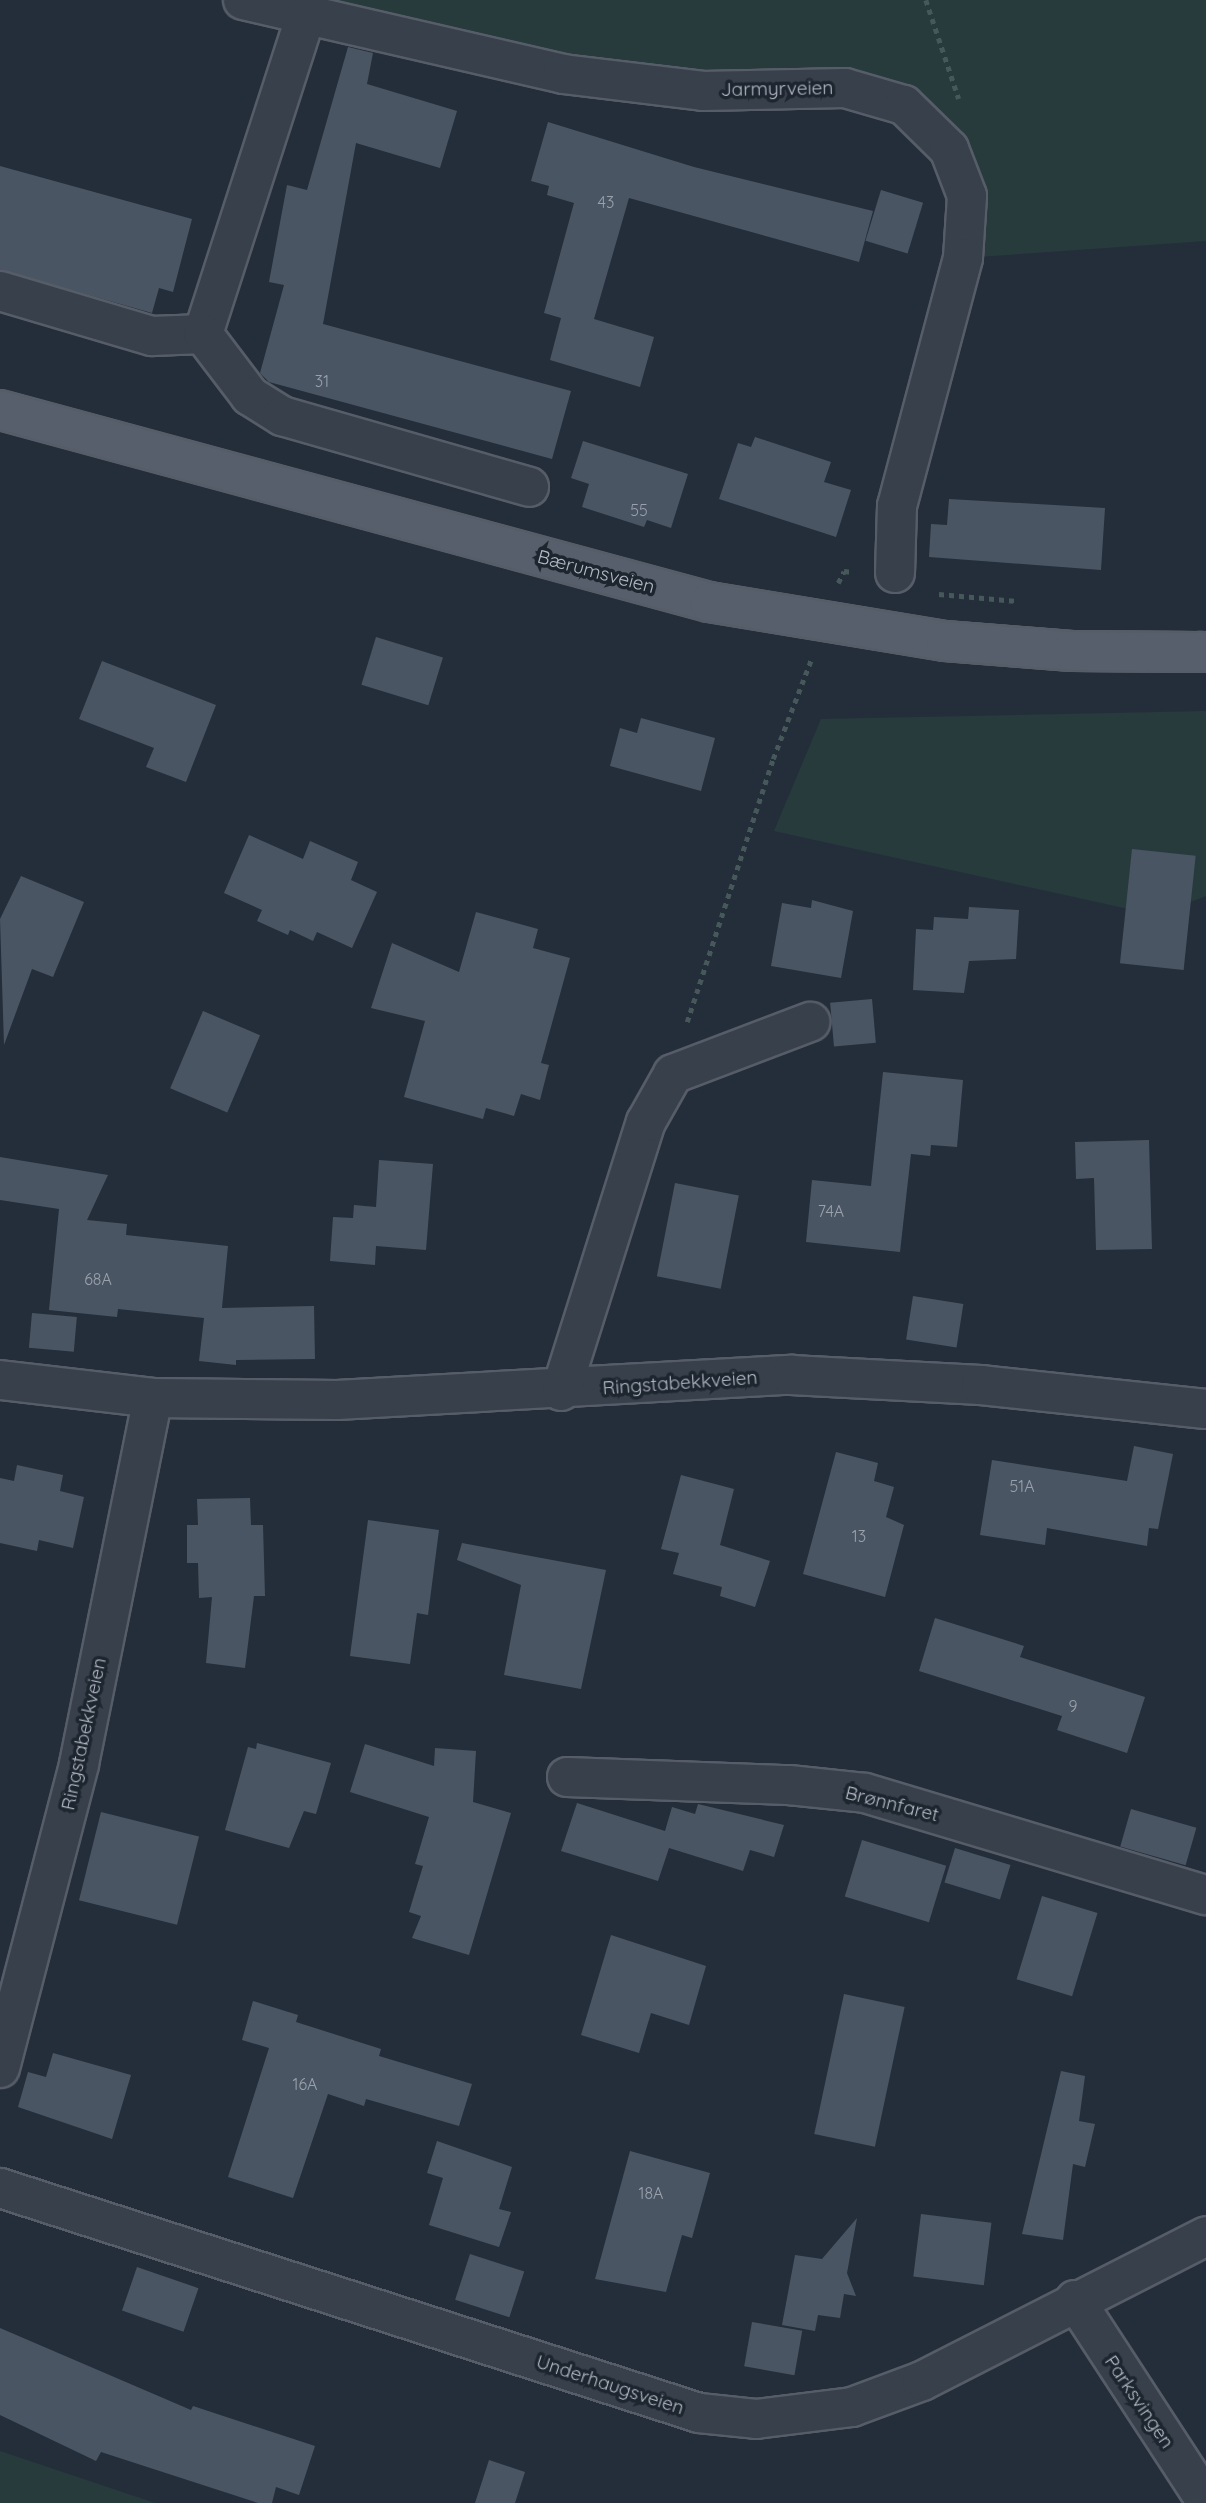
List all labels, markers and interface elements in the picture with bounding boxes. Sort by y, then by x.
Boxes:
street label: Jarmyrveien [721,77,833,101]
house number: 43 [598,192,614,212]
house number: 31 [315,371,329,391]
house number: 55 [630,500,648,520]
street label: Bærumsveien [535,545,657,599]
house number: 74A [818,1201,844,1221]
house number: 68A [84,1269,112,1289]
street label: Ringstabekkveien [602,1366,758,1400]
house number: 51A [1010,1476,1034,1496]
house number: 13 [852,1526,866,1546]
street label: Ringstabekkveien [57,1656,111,1812]
house number: 9 [1069,1696,1077,1716]
street label: Brønnfaret [843,1781,941,1827]
house number: 16A [293,2074,317,2094]
house number: 18A [639,2183,663,2203]
street label: Underhaugsveien [533,2350,687,2420]
street label: Parksvingen [1100,2351,1178,2453]

